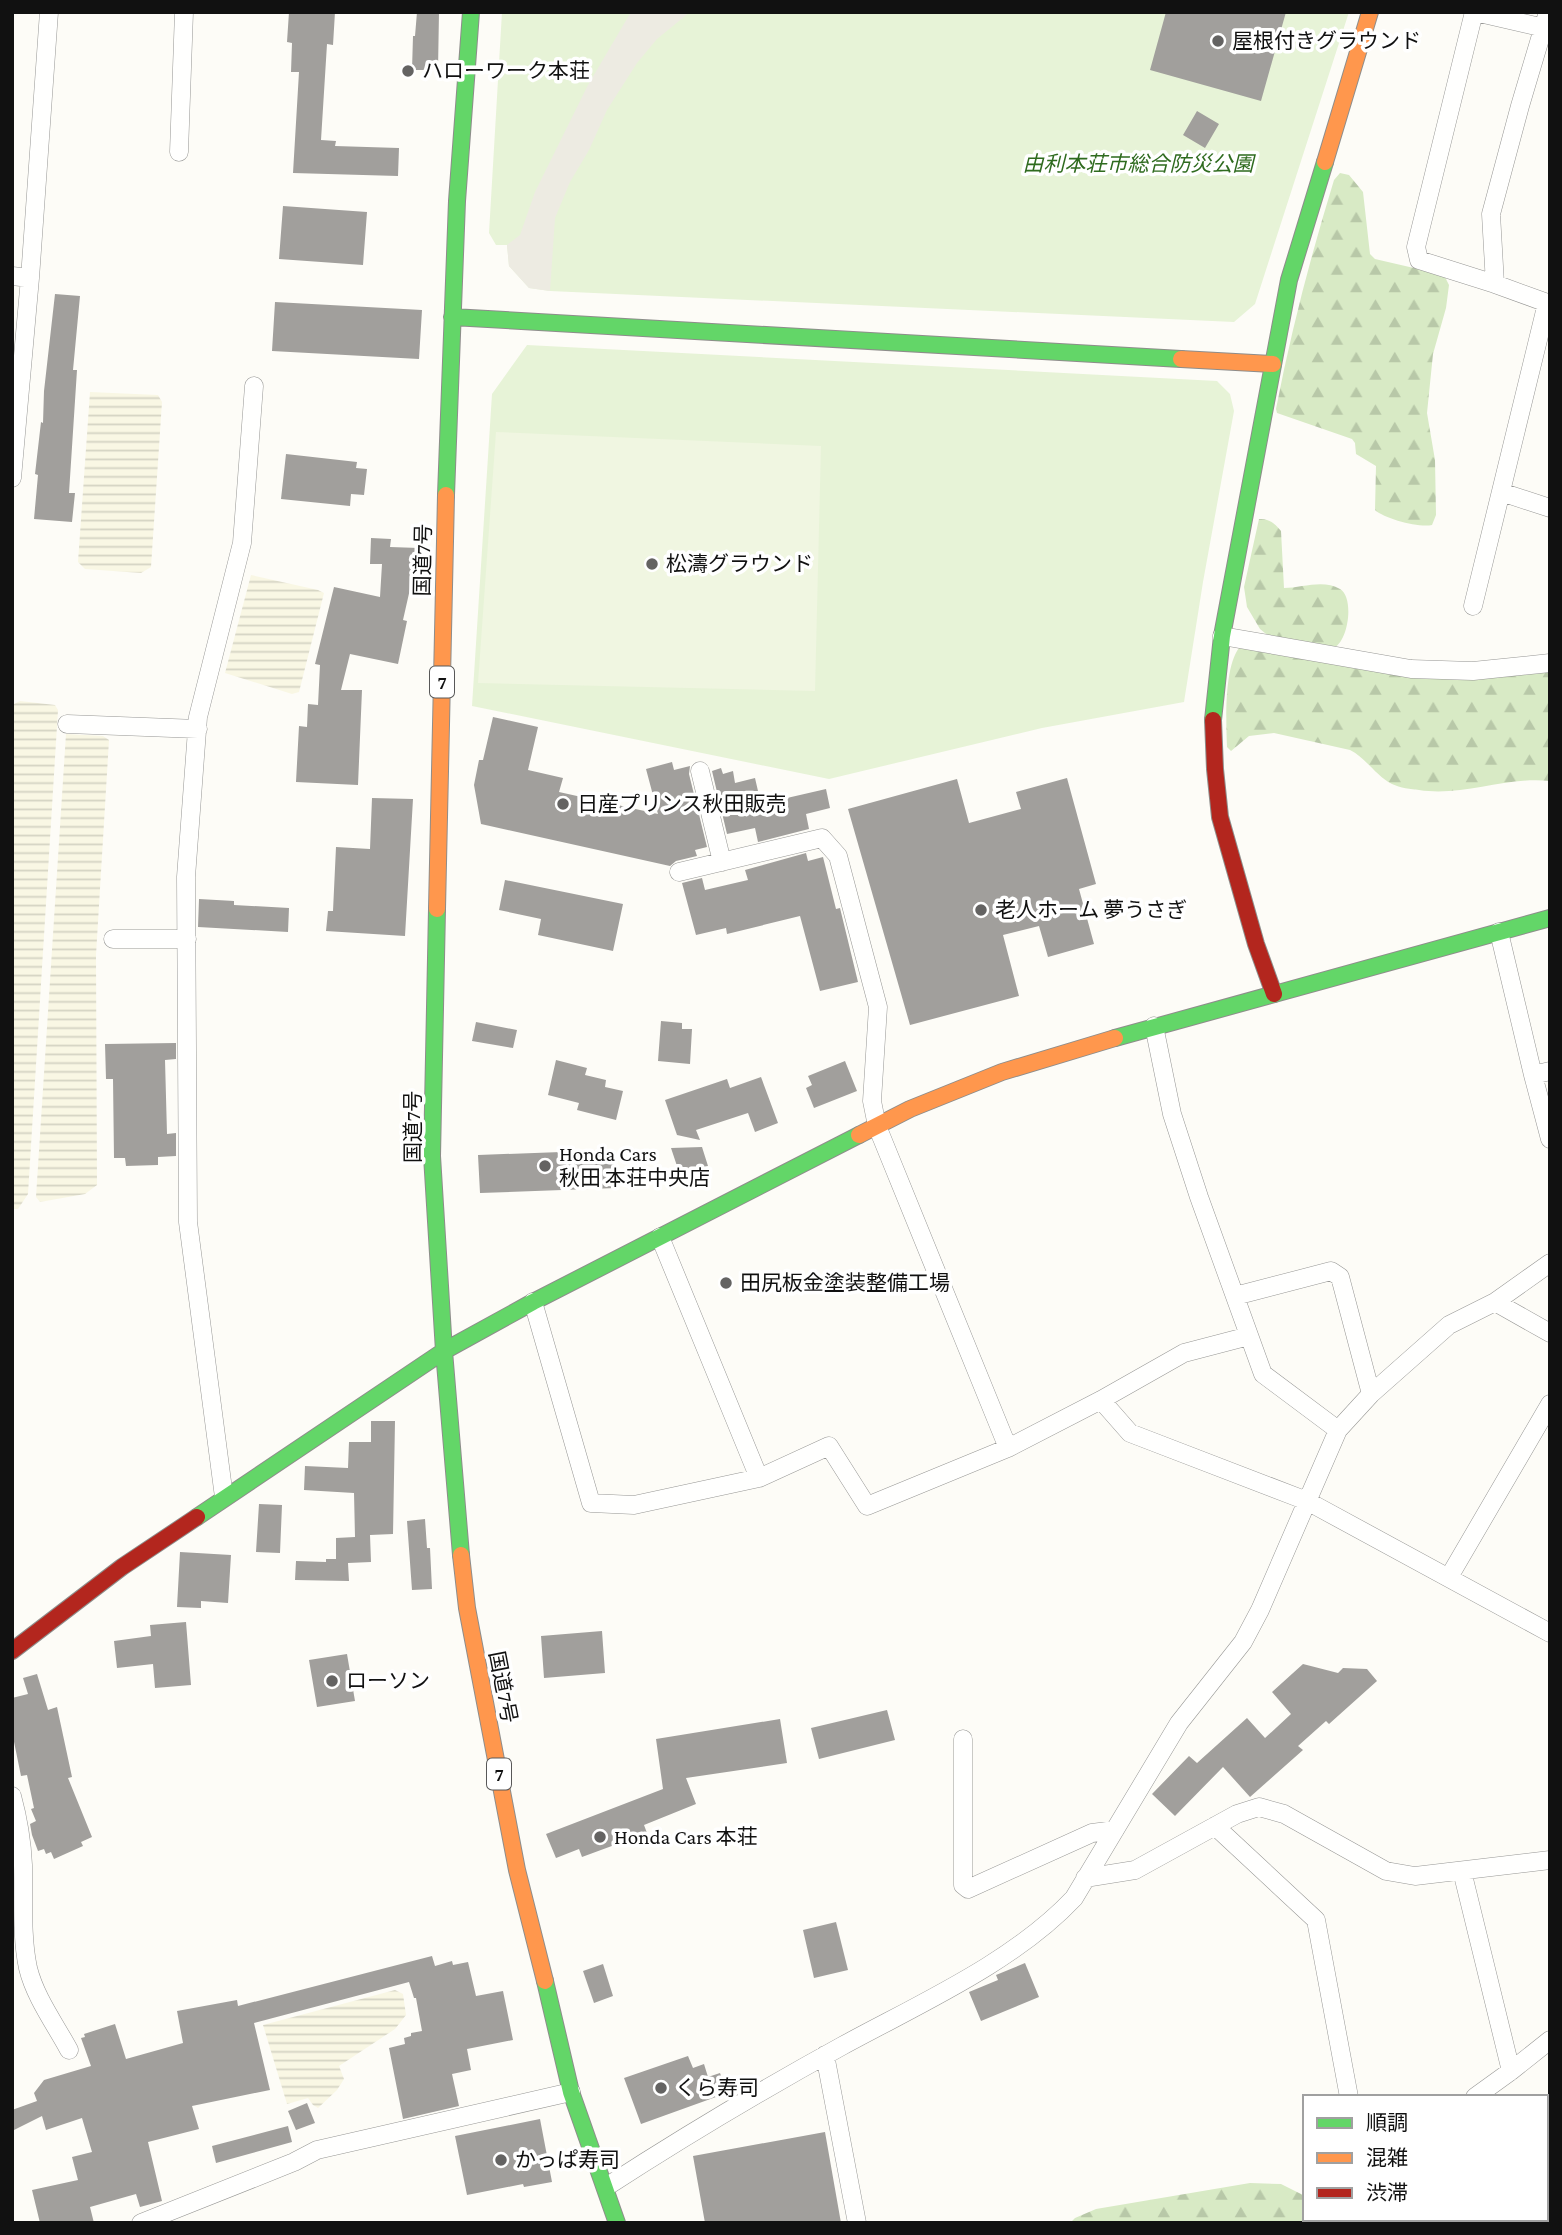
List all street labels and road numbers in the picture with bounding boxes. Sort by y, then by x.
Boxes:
street label: 国道7号 [410,523,436,597]
road number: 7 [430,666,454,698]
street label: 国道7号 [401,1091,425,1163]
street label: 国道7号 [484,1649,522,1725]
road number: 7 [487,1758,511,1790]

